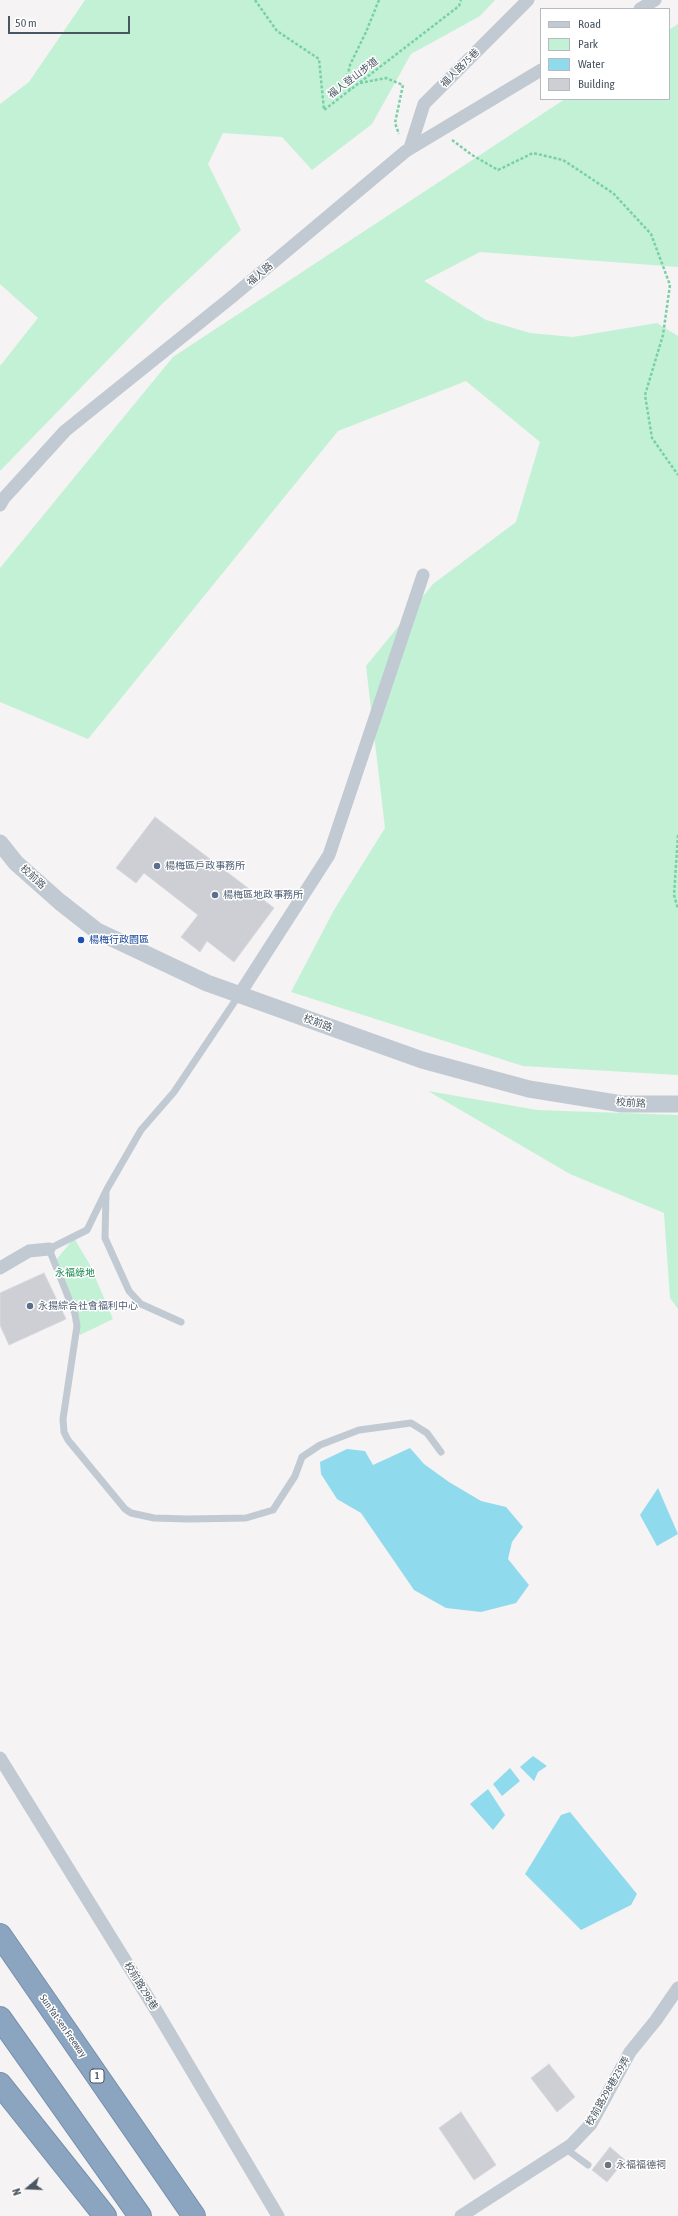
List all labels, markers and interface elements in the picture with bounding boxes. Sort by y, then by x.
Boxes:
scale bar [10,8,132,34]
legend [540,8,670,100]
text: 50 m [15,16,37,30]
text: Road [578,17,601,31]
text: Park [578,37,598,51]
street label: 福人路75巷 [438,46,482,90]
street label: 福人登山步道 [325,55,381,101]
text: Water [578,57,604,71]
text: Building [578,77,615,91]
street label: 福人路 [245,260,275,288]
place label: 楊梅區戶政事務所 [165,860,245,872]
marker: 楊梅區戶政事務所 [152,861,162,871]
street label: 校前路 [18,863,48,891]
place label: 楊梅區地政事務所 [223,889,303,901]
marker: 楊梅區地政事務所 [210,890,220,900]
place label: 楊梅行政園區 [89,934,149,946]
marker: 楊梅行政園區 [76,935,86,945]
street label: 校前路 [302,1012,334,1034]
street label: 校前路 [616,1096,646,1110]
park label: 永福綠地 [55,1267,95,1279]
place label: 永揚綜合社會福利中心 [38,1300,138,1312]
marker: 永揚綜合社會福利中心 [25,1301,35,1311]
street label: 校前路298巷 [122,1960,160,2012]
street label: Sun Yat-sen Freeway [37,1992,89,2060]
street label: 校前路298巷239弄 [583,2054,633,2128]
road number: 1 [90,2069,104,2083]
place label: 永福福德祠 [616,2159,666,2171]
marker: 永福福德祠 [603,2160,613,2170]
north arrow [8,2168,48,2208]
text: N [10,2187,23,2197]

